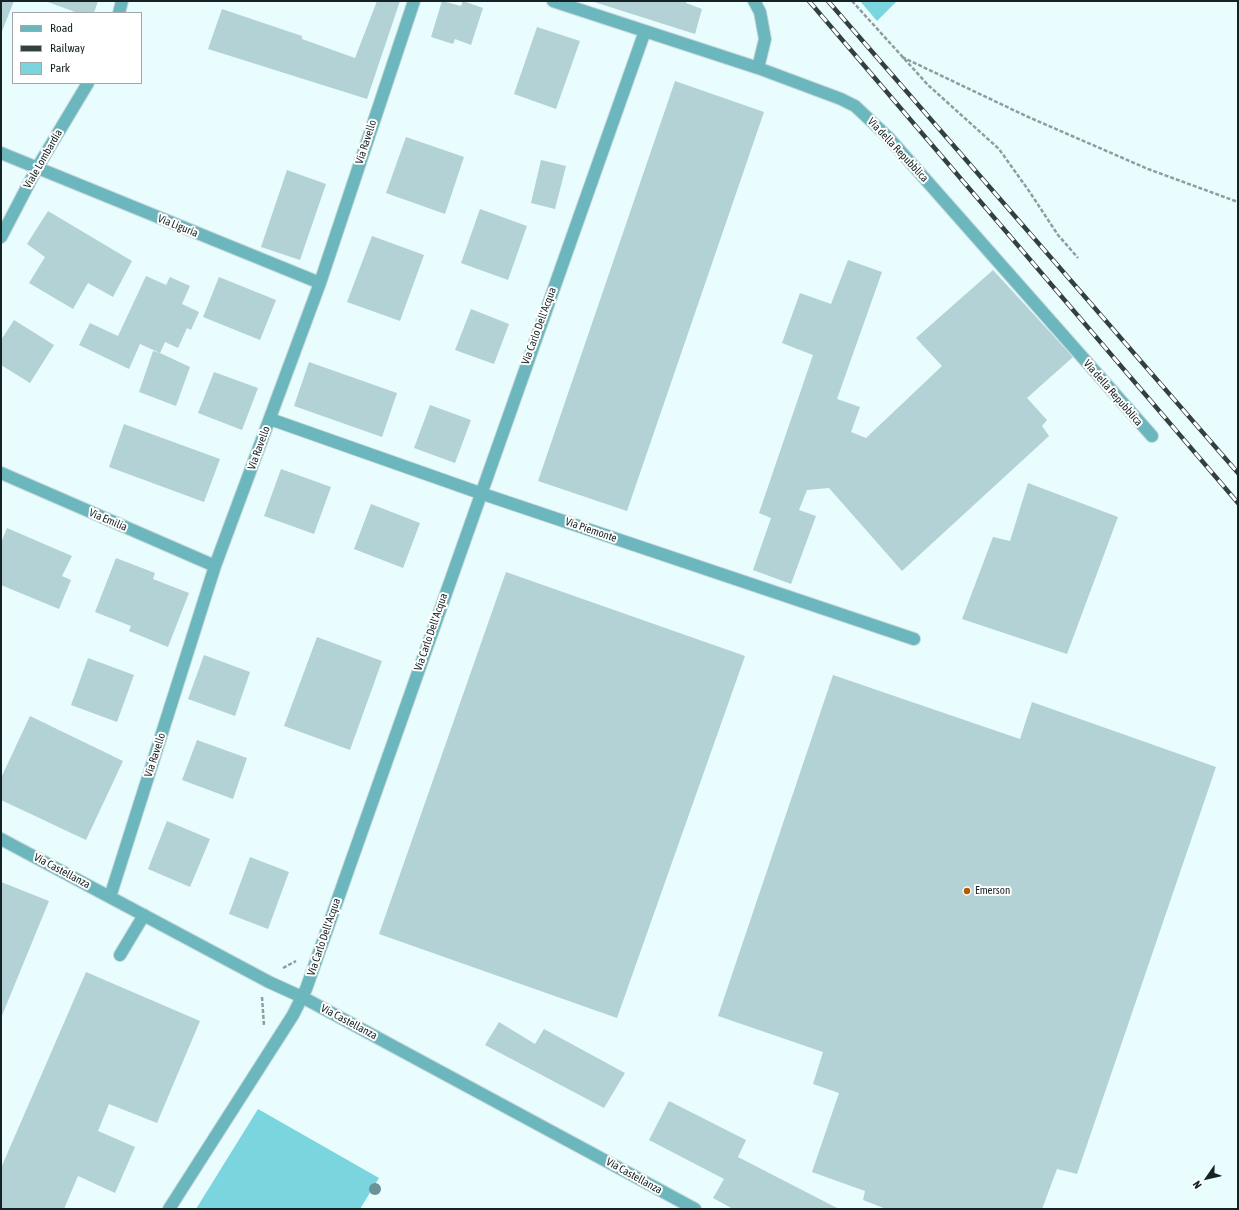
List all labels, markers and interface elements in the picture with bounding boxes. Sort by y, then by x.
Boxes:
legend [12,12,142,84]
text: Road [50,21,73,35]
text: Railway [50,41,85,55]
text: Park [50,61,70,75]
street label: Via della Repubblica [865,115,931,185]
street label: Via Ravello [353,118,379,166]
street label: Viale Lombardia [21,127,65,191]
street label: Via Liguria [156,212,200,240]
street label: Via Carlo Dell'Acqua [519,286,559,366]
street label: Via della Repubblica [1081,357,1145,429]
street label: Via Ravello [245,424,273,472]
street label: Via Emilia [87,506,129,534]
street label: Via Piemonte [563,515,619,545]
street label: Via Carlo Dell'Acqua [412,591,450,673]
street label: Via Ravello [142,731,168,779]
street label: Via Castellanza [32,851,92,891]
place label: Emerson [975,884,1010,898]
marker: Emerson [962,886,972,896]
street label: Via Carlo Dell'Acqua [305,896,343,978]
street label: Via Castellanza [319,1002,379,1042]
street label: Via Castellanza [604,1155,664,1197]
north arrow [1187,1158,1227,1198]
text: N [1190,1179,1204,1191]

